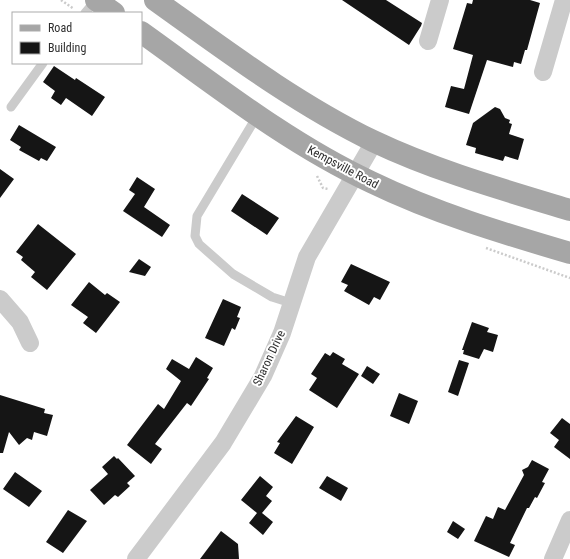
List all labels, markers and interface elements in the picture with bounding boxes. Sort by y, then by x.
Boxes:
legend [12,12,142,64]
text: Road [48,21,72,35]
text: Building [48,41,86,55]
street label: Kempsville Road [305,142,381,192]
street label: Sharon Drive [250,328,288,388]

